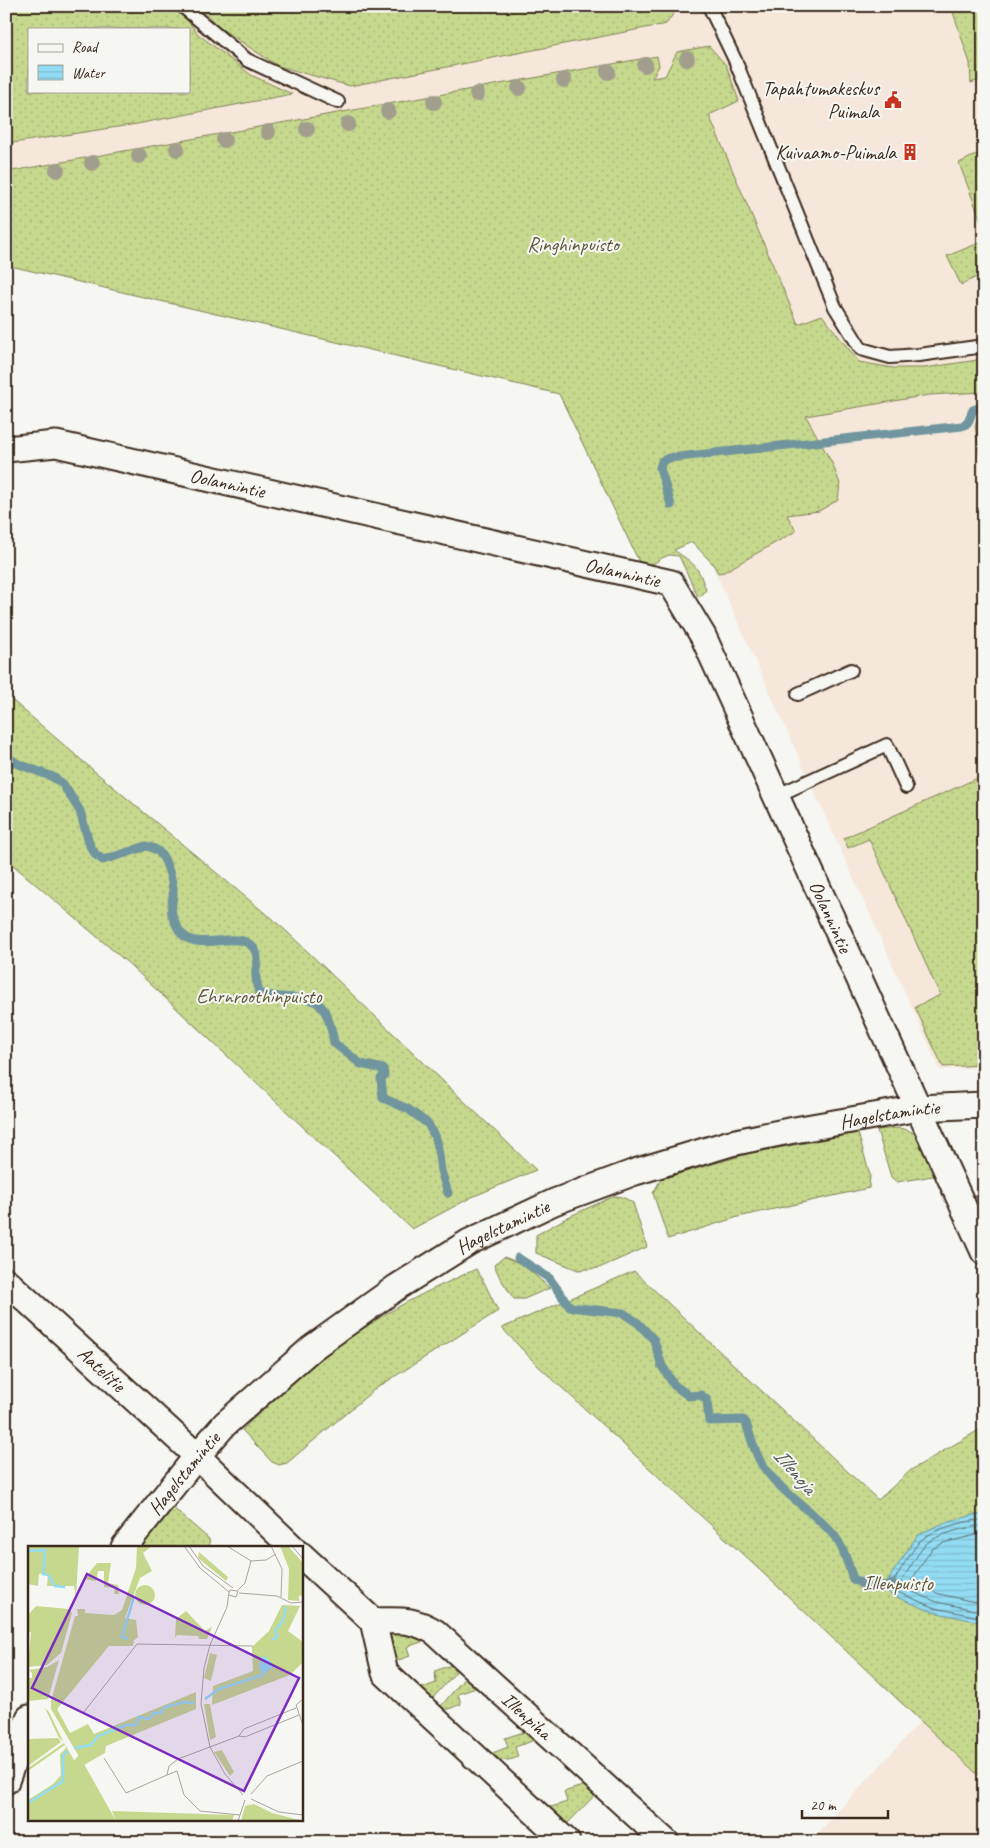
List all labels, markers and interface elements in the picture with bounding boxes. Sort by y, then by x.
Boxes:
legend [28,28,190,92]
text: Road [72,38,99,57]
text: Water [72,64,106,83]
place label: Tapahtumakeskus Puimala [762,76,881,124]
public building icon: Tapahtumakeskus Puimala [883,90,903,110]
place label: Kuivaamo-Puimala [775,140,897,165]
building icon: Kuivaamo-Puimala [900,142,920,162]
park label: Ringhinpuisto [527,232,621,257]
street label: Oolannintie [187,463,269,504]
street label: Oolannintie [582,552,664,593]
street label: Oolannintie [803,877,858,958]
park label: Ehrnroothinpuisto [196,984,322,1009]
street label: Hagelstamintie [838,1095,941,1135]
street label: Hagelstamintie [451,1193,555,1260]
street label: Aatelitie [72,1341,132,1398]
street label: Hagelstamintie [143,1425,227,1520]
water label: Illenoja [768,1443,824,1501]
inset map [28,1546,302,1820]
park label: Illenpuisto [863,1571,934,1596]
street label: Illenpiha [496,1687,558,1746]
scale bar [802,1788,889,1820]
text: 20 m [810,1796,837,1815]

